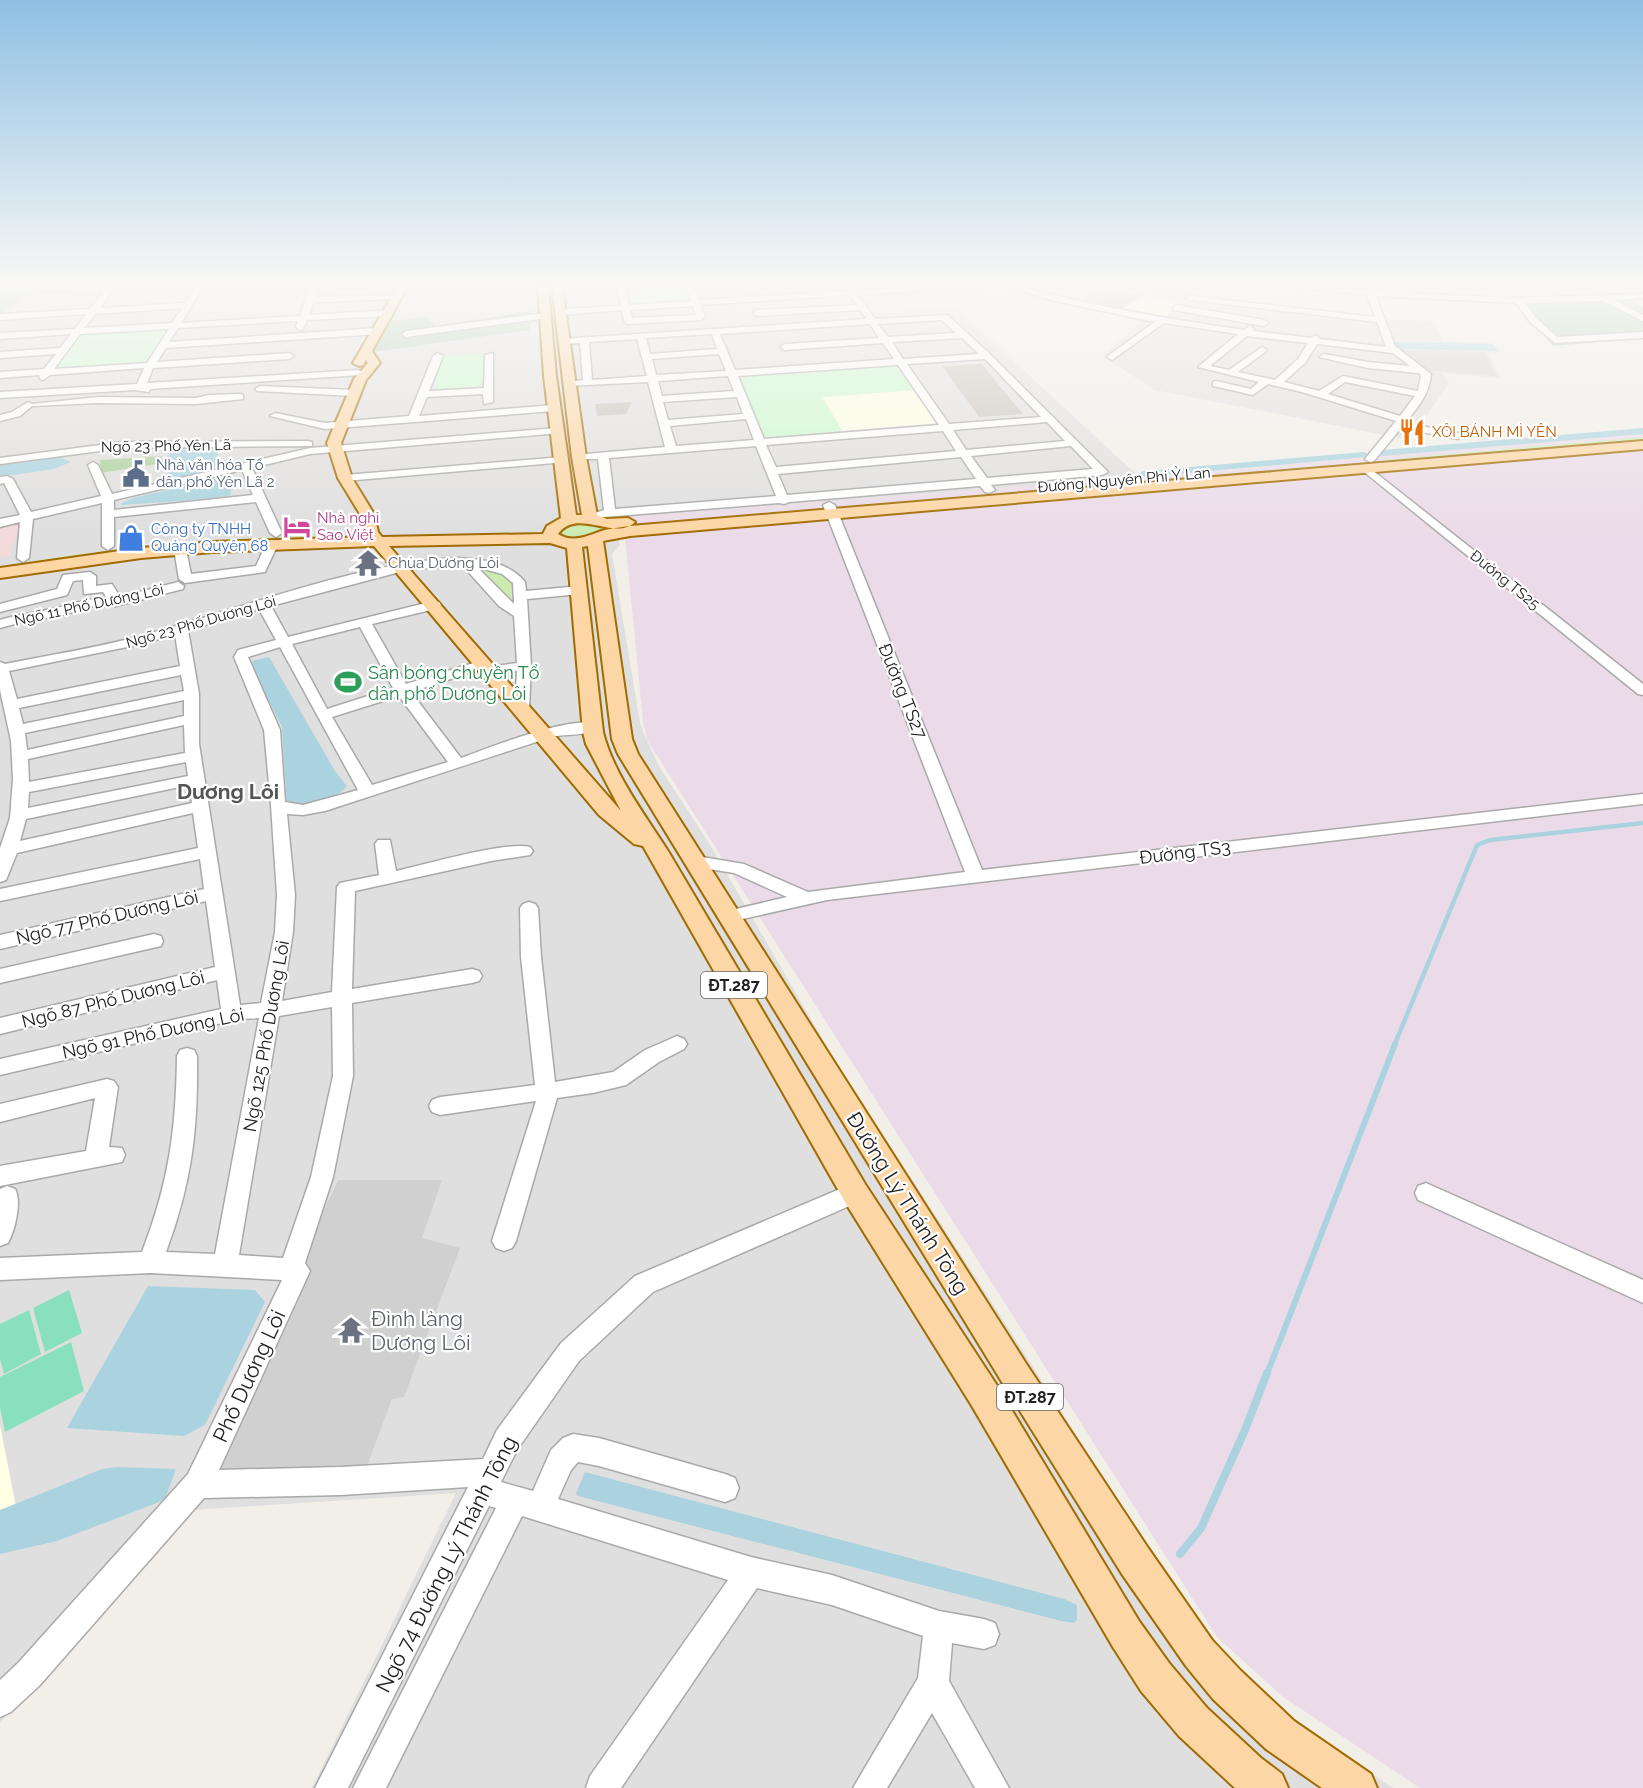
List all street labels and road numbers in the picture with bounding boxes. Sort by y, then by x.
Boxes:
street label: Ngõ 23 Phố Yên Lã [101,436,231,456]
street label: Đường Nguyên Phi Ỷ Lan [1037,463,1211,497]
street label: Đường TS25 [1467,546,1543,614]
street label: Ngõ 11 Phố Dương Lôi [13,580,165,630]
street label: Ngõ 23 Phố Dương Lôi [124,592,278,652]
street label: Đường TS27 [874,640,932,742]
street label: Đường TS3 [1138,836,1232,868]
street label: Ngõ 77 Phố Dương Lôi [14,886,200,948]
street label: Ngõ 125 Phố Dương Lôi [239,939,293,1133]
street label: Ngõ 87 Phố Dương Lôi [20,966,206,1032]
road number: ĐT.287 [701,972,767,998]
street label: Ngõ 91 Phố Dương Lôi [60,1003,246,1063]
street label: Đường Lý Thánh Tông [842,1107,974,1299]
street label: Phố Dương Lôi [207,1306,291,1446]
road number: ĐT.287 [997,1384,1063,1410]
street label: Ngõ 74 Đường Lý Thánh Tông [370,1432,522,1696]

